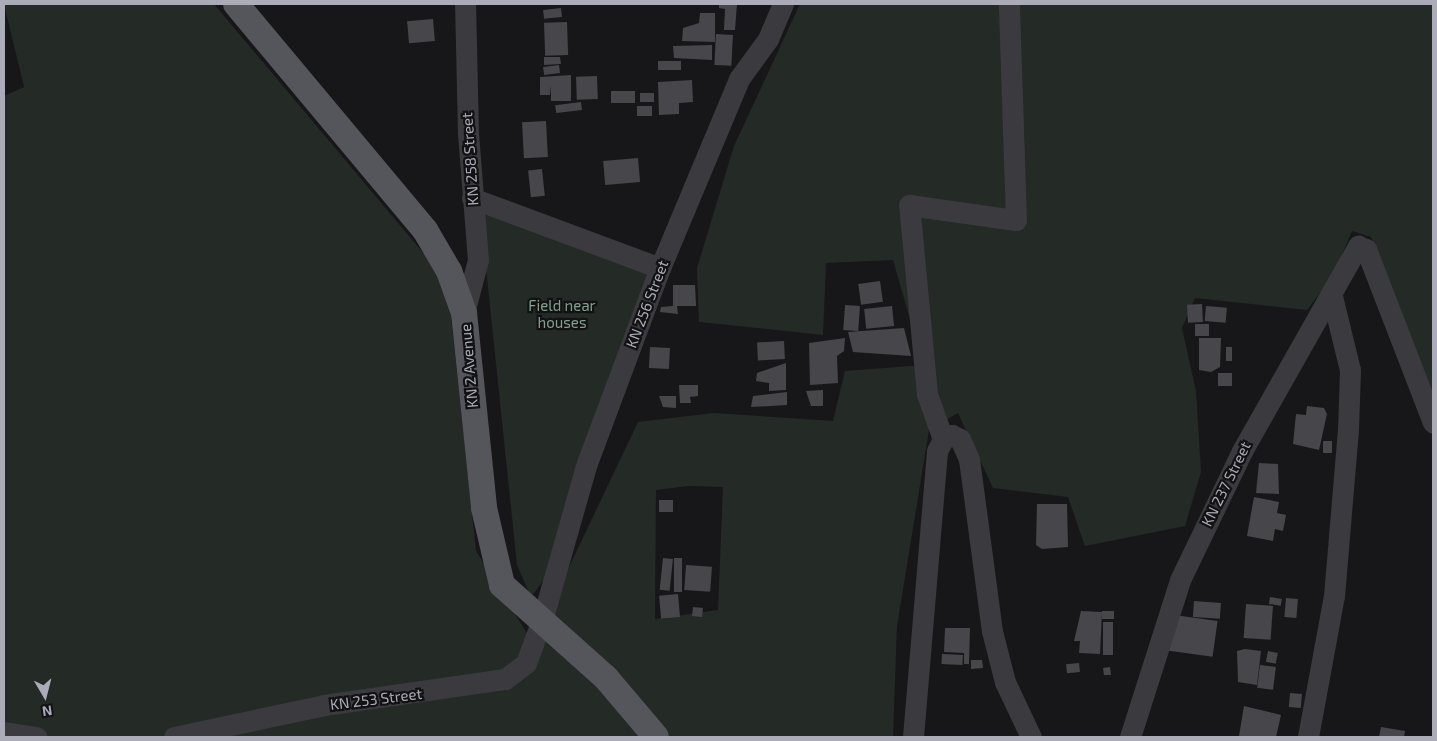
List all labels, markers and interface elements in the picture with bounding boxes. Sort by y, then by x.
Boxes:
street label: KN 258 Street [458,112,482,206]
street label: KN 256 Street [622,257,672,351]
park label: Field near houses [528,296,596,331]
street label: KN 2 Avenue [456,323,482,409]
street label: KN 237 Street [1198,439,1254,529]
north arrow [20,671,70,721]
street label: KN 253 Street [329,684,423,714]
text: N [41,702,53,720]

